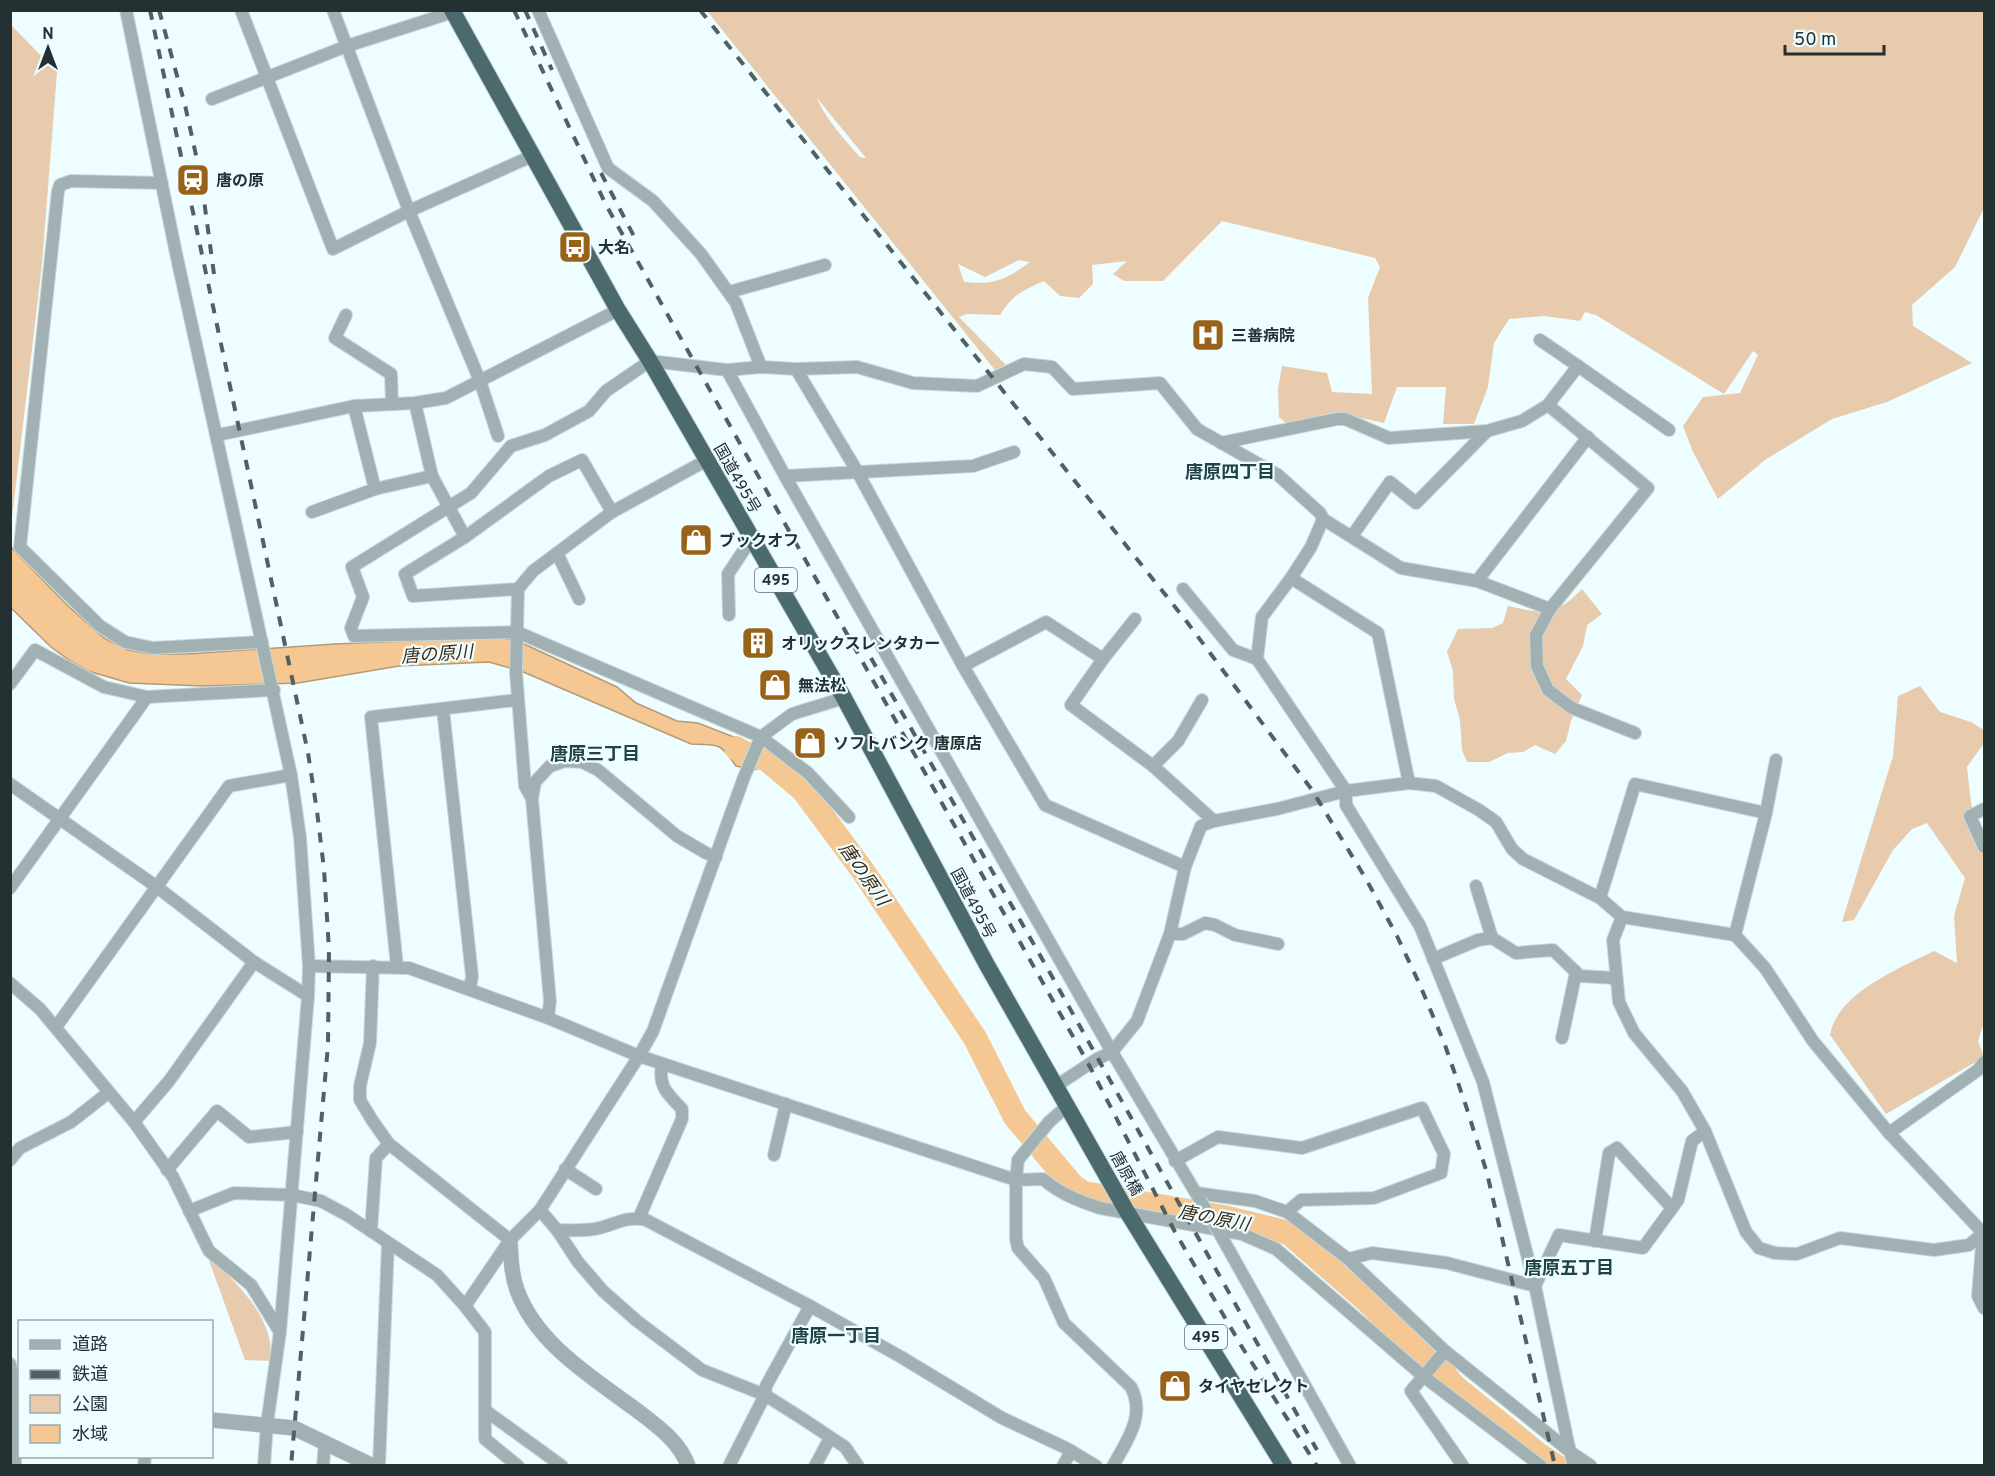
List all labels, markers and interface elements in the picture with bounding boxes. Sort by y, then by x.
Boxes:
north arrow [18,18,78,78]
scale bar [1785,18,1884,56]
text: N [42,25,54,45]
text: 50 m [1794,29,1836,52]
station icon: 唐の原 [175,162,211,198]
place label: 唐の原 [216,172,264,192]
bus stop icon: 大名 [557,229,593,265]
place label: 大名 [598,239,630,259]
hospital icon: 三善病院 [1190,317,1226,353]
place label: 三善病院 [1231,327,1295,347]
street label: 国道495号 [708,441,764,517]
district label: 唐原四丁目 [1185,462,1275,485]
shop icon: ブックオフ [678,522,714,558]
place label: ブックオフ [719,532,799,552]
road number: 495 [755,568,797,592]
building icon: オリックスレンタカー [740,625,776,661]
place label: オリックスレンタカー [781,635,941,655]
water label: 唐の原川 [400,641,476,669]
shop icon: 無法松 [757,667,793,703]
place label: 無法松 [798,677,846,697]
shop icon: ソフトバンク 唐原店 [792,725,828,761]
place label: ソフトバンク 唐原店 [833,735,982,755]
district label: 唐原三丁目 [550,744,640,767]
water label: 唐の原川 [833,839,894,913]
street label: 国道495号 [945,865,999,943]
street label: 唐原橋 [1105,1148,1146,1200]
water label: 唐の原川 [1176,1201,1253,1238]
district label: 唐原五丁目 [1524,1258,1614,1281]
legend [18,1320,213,1458]
road number: 495 [1185,1325,1227,1349]
district label: 唐原一丁目 [791,1326,881,1349]
text: 道路 [72,1334,108,1357]
text: 鉄道 [72,1364,108,1387]
shop icon: タイヤセレクト [1157,1368,1193,1404]
place label: タイヤセレクト [1198,1378,1310,1398]
text: 公園 [72,1394,108,1417]
text: 水域 [72,1424,108,1447]

